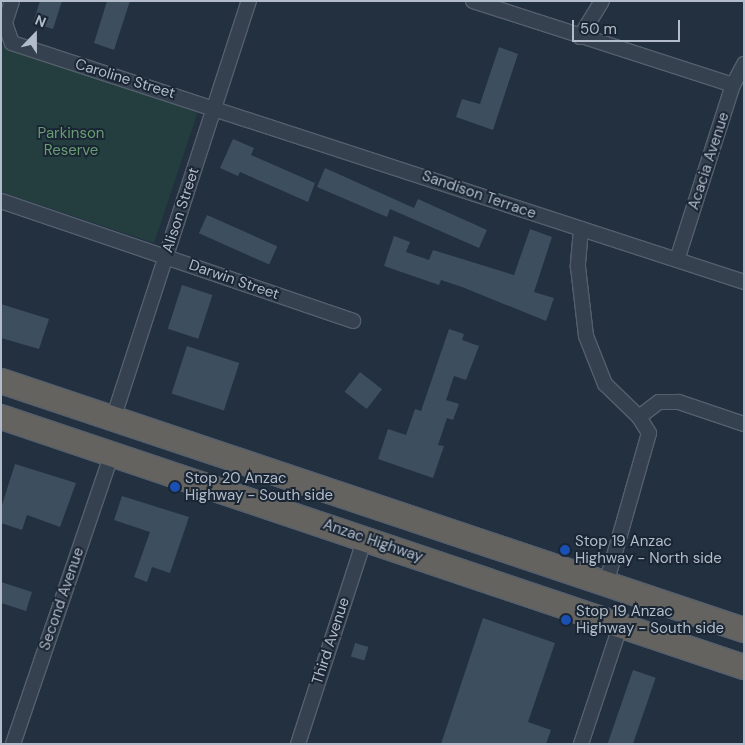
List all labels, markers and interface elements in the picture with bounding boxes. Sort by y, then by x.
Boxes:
north arrow [10,10,60,60]
scale bar [575,10,682,42]
text: N [33,11,49,31]
text: 50 m [580,19,617,39]
street label: Caroline Street [73,55,177,103]
street label: Acacia Avenue [685,110,733,212]
park label: Parkinson Reserve [38,124,104,159]
street label: Alison Street [159,165,203,255]
street label: Sandison Terrace [420,167,538,223]
street label: Darwin Street [187,256,281,304]
place label: Stop 20 Anzac Highway - South side [185,469,333,504]
marker: Stop 20 Anzac Highway - South side [169,481,181,493]
street label: Anzac Highway [321,515,425,567]
place label: Stop 19 Anzac Highway - North side [575,532,722,567]
marker: Stop 19 Anzac Highway - North side [559,544,571,556]
street label: Second Avenue [36,545,88,653]
street label: Third Avenue [308,595,354,687]
place label: Stop 19 Anzac Highway - South side [576,602,724,637]
marker: Stop 19 Anzac Highway - South side [560,614,572,626]

